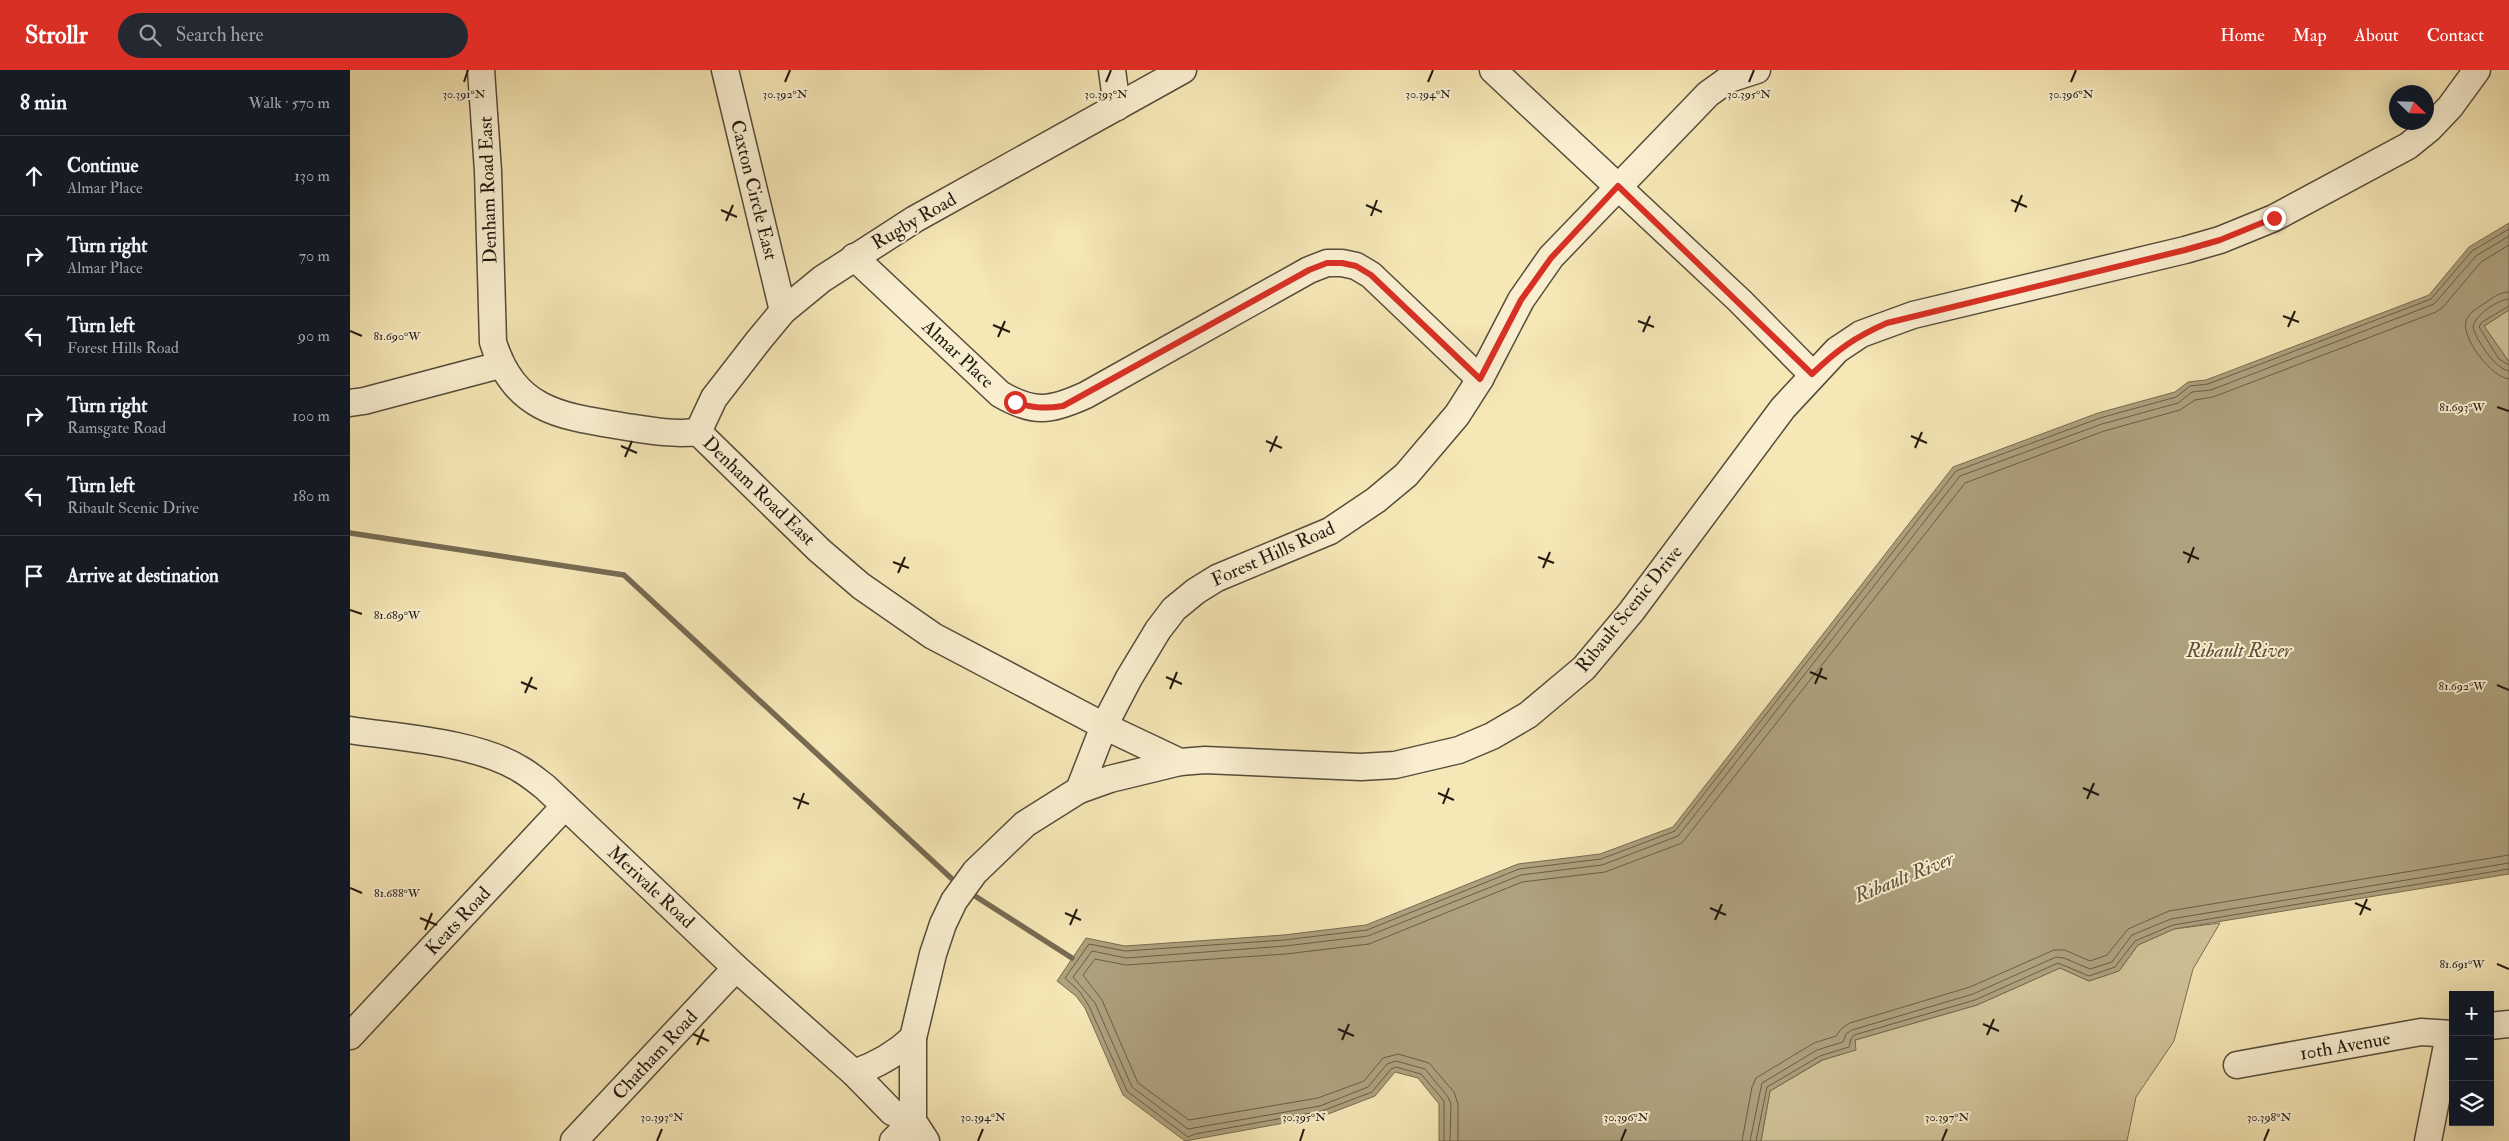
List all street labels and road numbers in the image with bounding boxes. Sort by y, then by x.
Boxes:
street label: Denham Road East [473,116,503,264]
street label: Caxton Circle East [725,117,783,263]
street label: Rugby Road [867,187,961,255]
street label: Almar Place [916,314,999,393]
street label: Denham Road East [698,431,820,551]
street label: Forest Hills Road [1207,516,1339,592]
street label: Ribault Scenic Drive [1570,541,1688,677]
street label: Merivale Road [602,841,700,934]
street label: Keats Road [420,881,496,960]
street label: Chatham Road [607,1005,703,1105]
street label: 10th Avenue [2298,1026,2392,1066]

